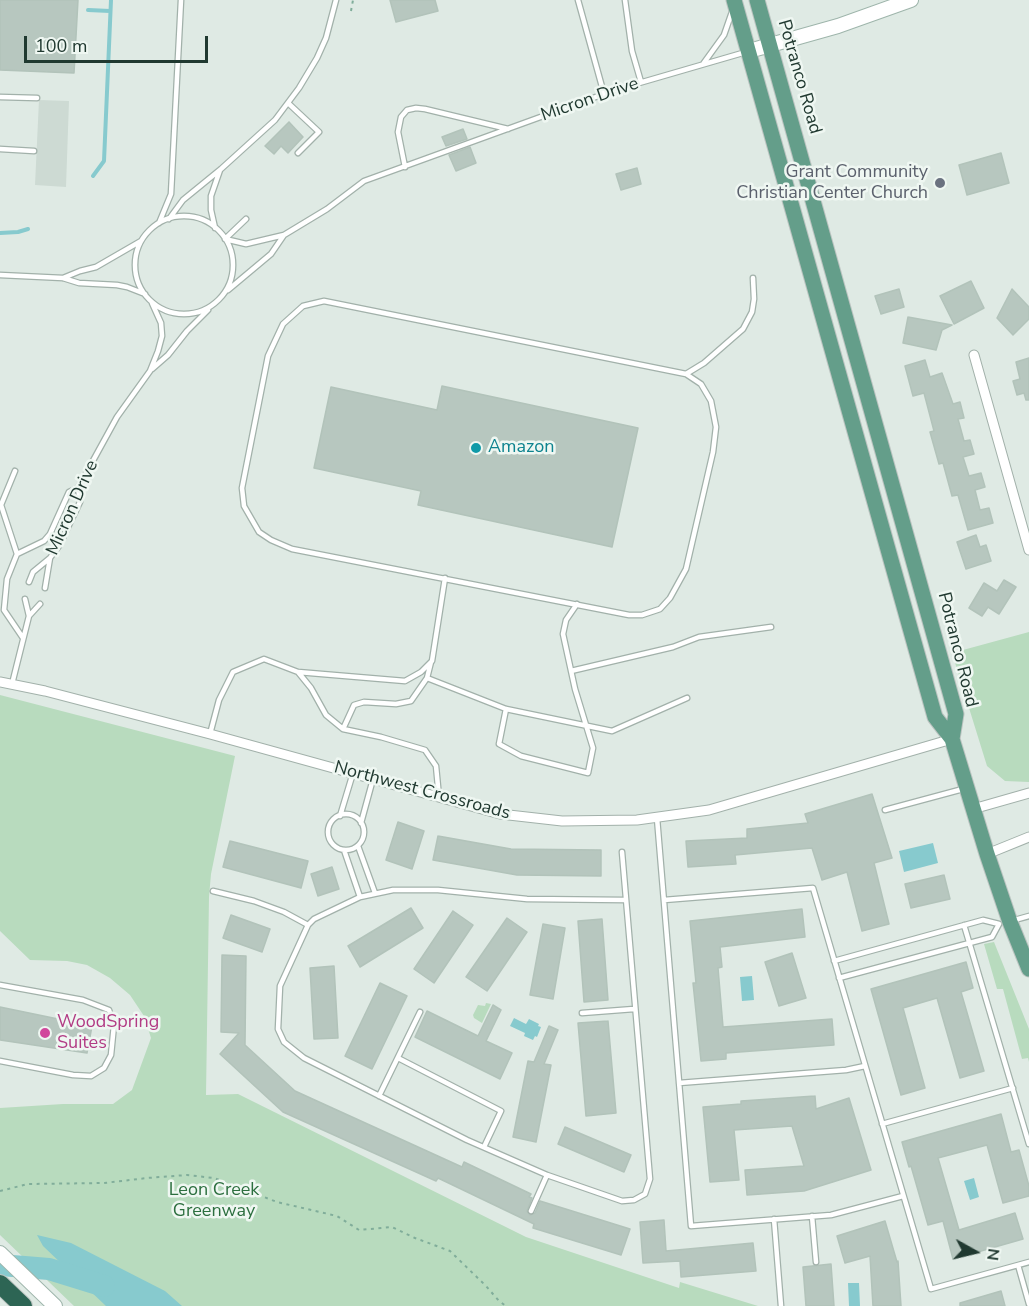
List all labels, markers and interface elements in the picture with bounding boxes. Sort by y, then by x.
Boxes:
street label: Potranco Road [772,17,826,137]
scale bar [27,24,212,62]
text: 100 m [35,34,87,58]
street label: Micron Drive [538,73,642,127]
place label: Grant Community Christian Center Church [736,162,928,204]
marker: Grant Community Christian Center Church [933,176,947,190]
place label: Amazon [488,437,554,459]
marker: Amazon [469,441,483,455]
street label: Micron Drive [42,457,104,559]
street label: Potranco Road [932,590,982,710]
street label: Northwest Crossroads [332,757,512,825]
place label: WoodSpring Suites [57,1012,159,1054]
marker: WoodSpring Suites [38,1026,52,1040]
park label: Leon Creek Greenway [169,1180,259,1222]
north arrow [945,1222,1005,1282]
text: N [981,1247,1005,1262]

